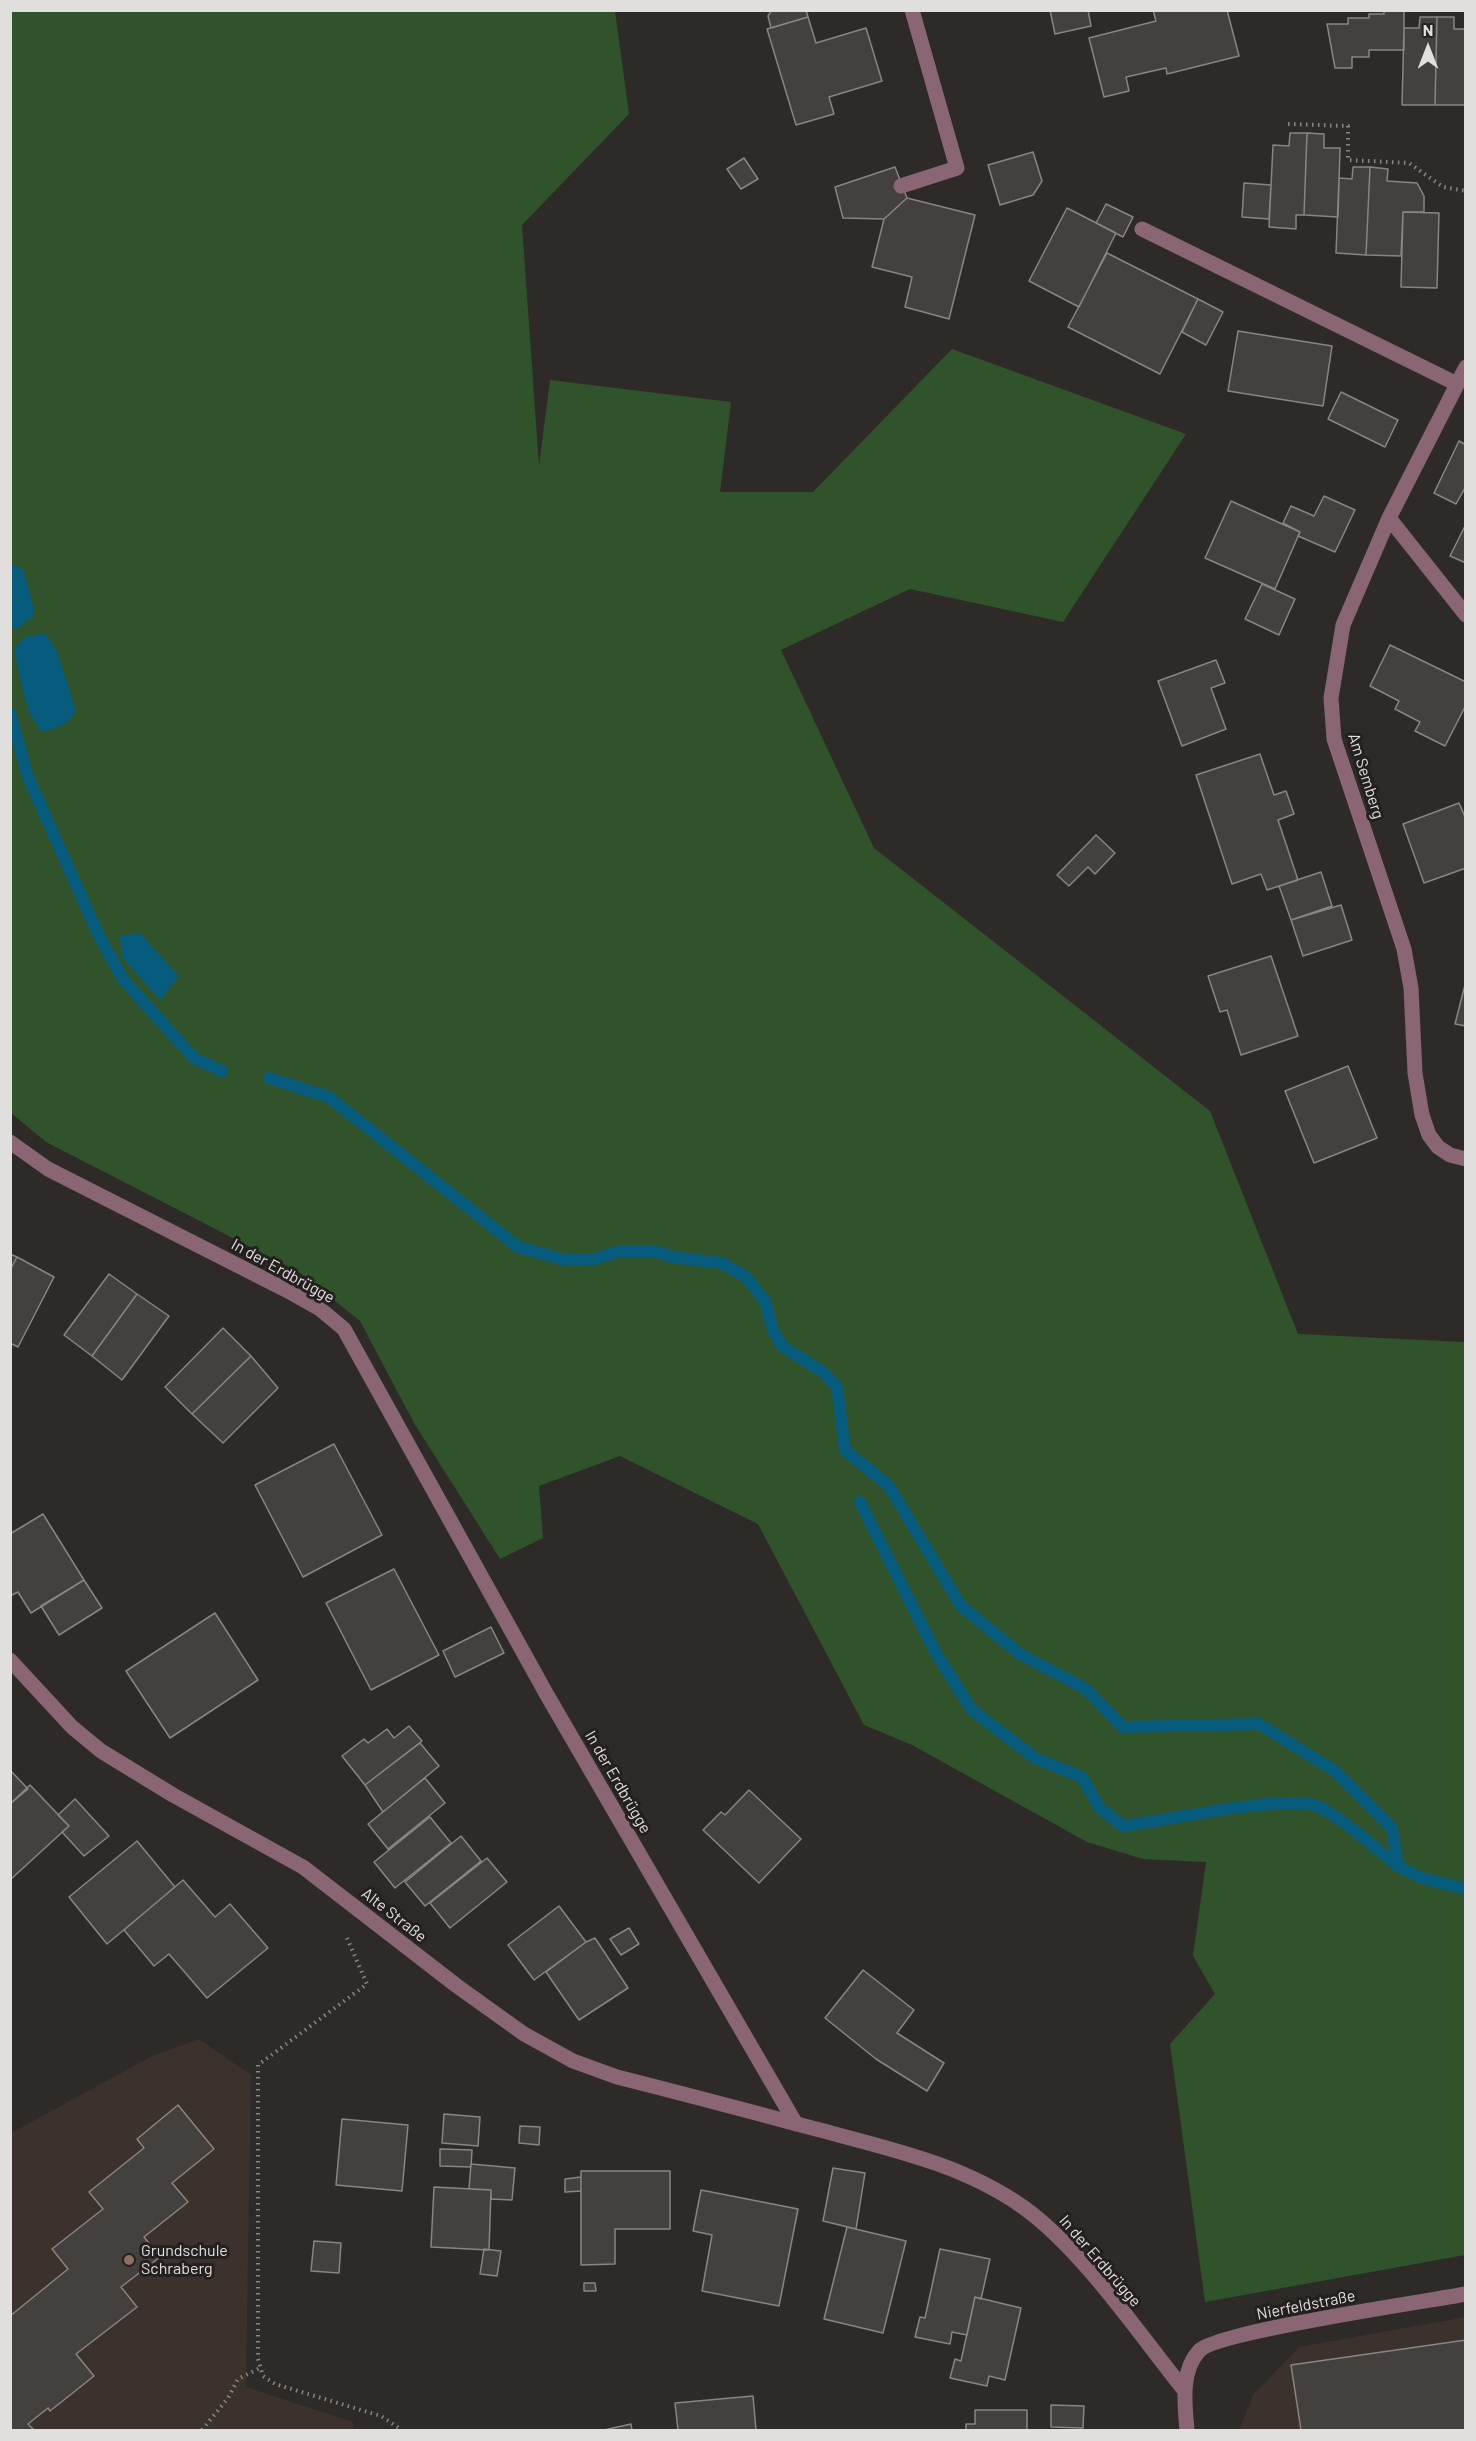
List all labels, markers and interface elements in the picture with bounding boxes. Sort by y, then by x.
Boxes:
north arrow [1398,18,1458,78]
text: N [1423,20,1433,39]
street label: Am Semberg [1344,731,1388,821]
street label: In der Erdbrügge [228,1235,338,1307]
street label: In der Erdbrügge [581,1727,655,1837]
street label: Alte Straße [358,1884,430,1946]
street label: In der Erdbrügge [1055,2211,1145,2311]
place label: Grundschule Schraberg [141,2241,228,2279]
marker: Grundschule Schraberg [122,2253,136,2267]
street label: Nierfeldstraße [1255,2286,1357,2324]

